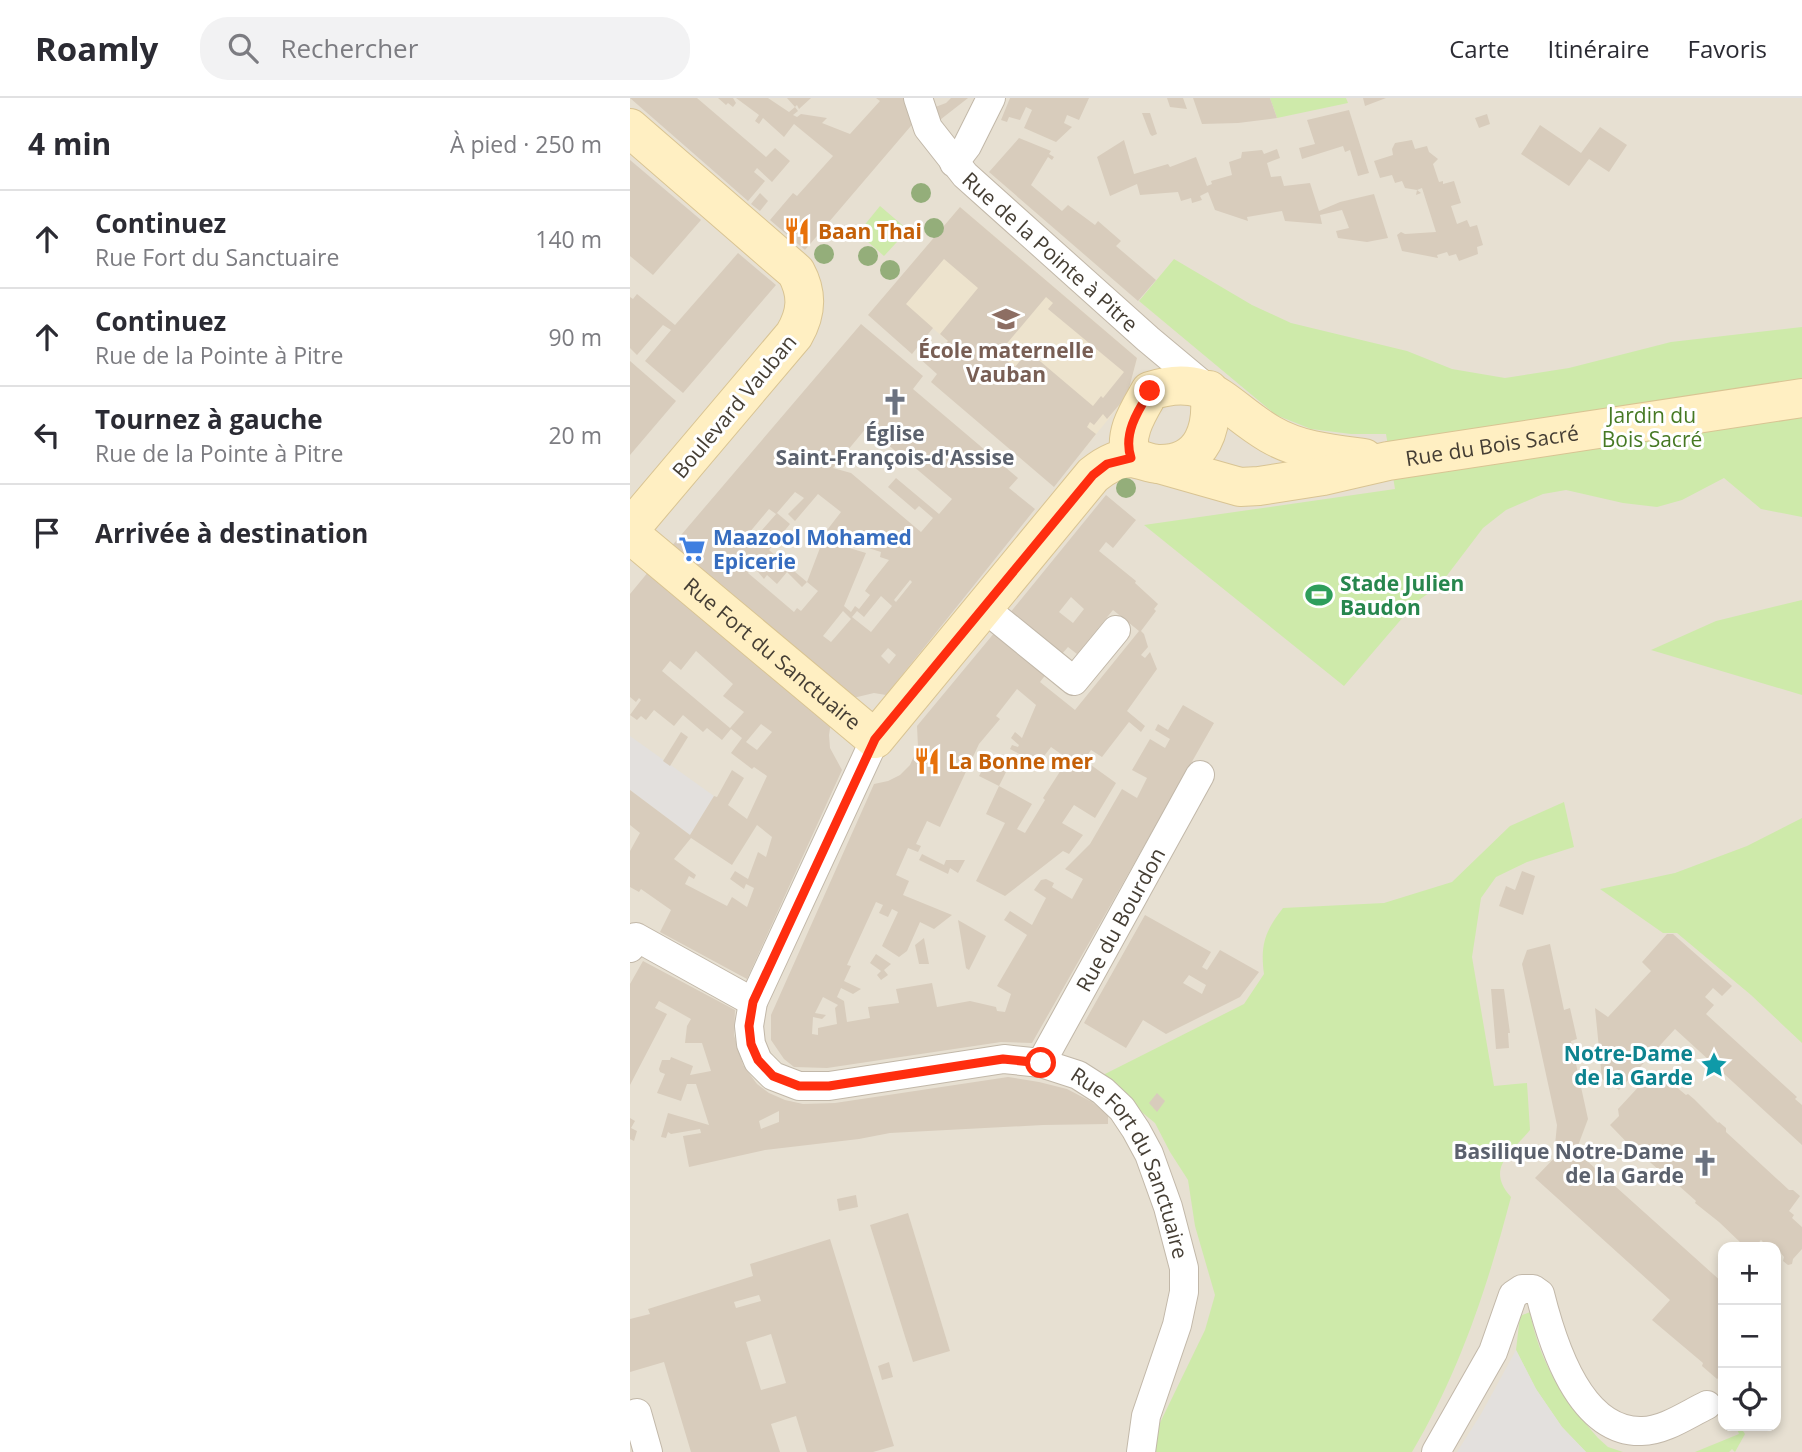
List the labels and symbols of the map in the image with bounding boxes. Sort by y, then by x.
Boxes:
street label: Rue de la Pointe à Pitre [956,165,1144,338]
restaurant icon: Baan Thai [782,216,812,246]
place label: Baan Thai [818,217,922,245]
school or university icon: École maternelle Vauban [991,304,1021,334]
street label: Boulevard Vauban [666,328,802,484]
place label: École maternelle Vauban [918,336,1094,388]
route end [1134,375,1165,406]
church icon: Église Saint-François-d'Assise [880,387,910,417]
park label: Jardin du Bois Sacré [1602,401,1702,453]
street label: Rue du Bois Sacré [1403,418,1581,472]
place label: Église Saint-François-d'Assise [776,419,1014,471]
place label: Maazool Mohamed Epicerie [713,523,912,575]
supermarket icon: Maazool Mohamed Epicerie [677,534,707,564]
place label: Stade Julien Baudon [1340,569,1464,621]
street label: Rue Fort du Sanctuaire [678,571,867,736]
sports icon: Stade Julien Baudon [1304,580,1334,610]
restaurant icon: La Bonne mer [912,746,942,776]
place label: La Bonne mer [948,747,1094,775]
street label: Rue du Bourdon [1069,842,1171,996]
place label: Notre-Dame de la Garde [1564,1039,1693,1091]
route start [1025,1047,1056,1078]
place icon: Notre-Dame de la Garde [1699,1050,1729,1080]
street label: Rue Fort du Sanctuaire [1066,1060,1195,1262]
place label: Basilique Notre-Dame de la Garde [1453,1137,1684,1189]
church icon: Basilique Notre-Dame de la Garde [1690,1148,1720,1178]

